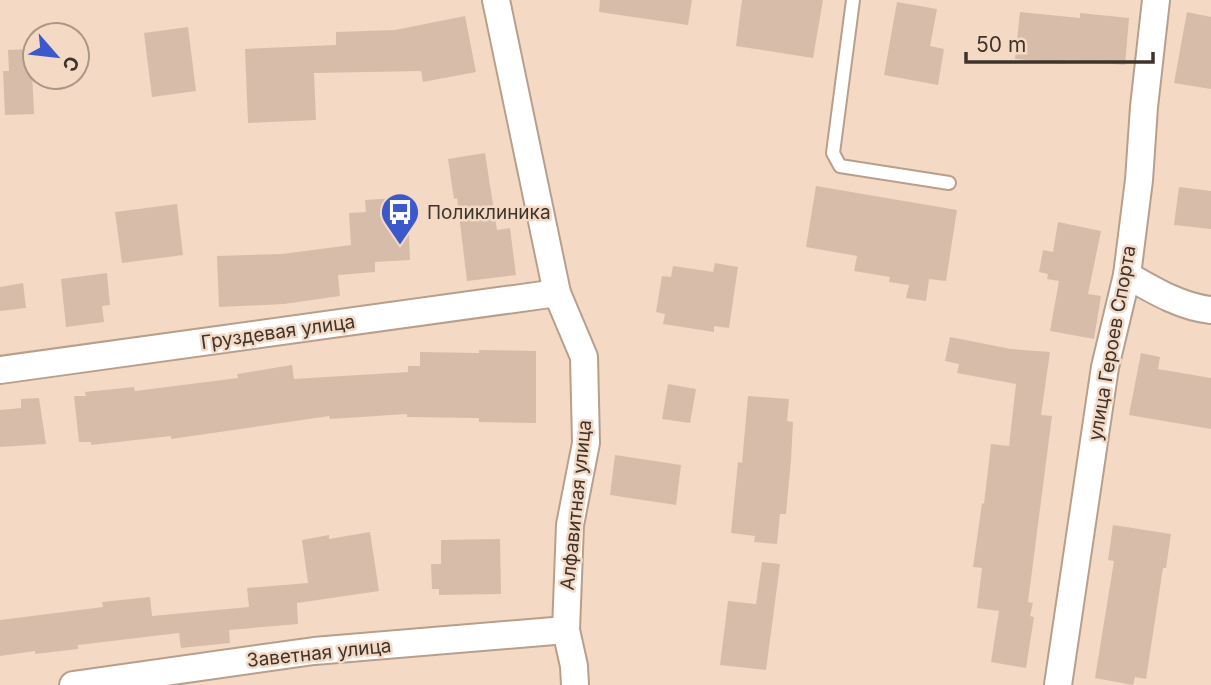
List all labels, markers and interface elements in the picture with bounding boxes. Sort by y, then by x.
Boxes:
north arrow [21,21,91,91]
scale bar [966,21,1153,65]
text: 50 m [976,32,1026,57]
text: С [57,52,84,75]
bus stop icon: Поликлиника [379,191,421,246]
place label: Поликлиника [427,201,551,224]
street label: улица Героев Спорта [1084,244,1140,442]
street label: Груздевая улица [200,310,356,354]
street label: Алфавитная улица [556,419,596,591]
street label: Заветная улица [246,634,392,672]

